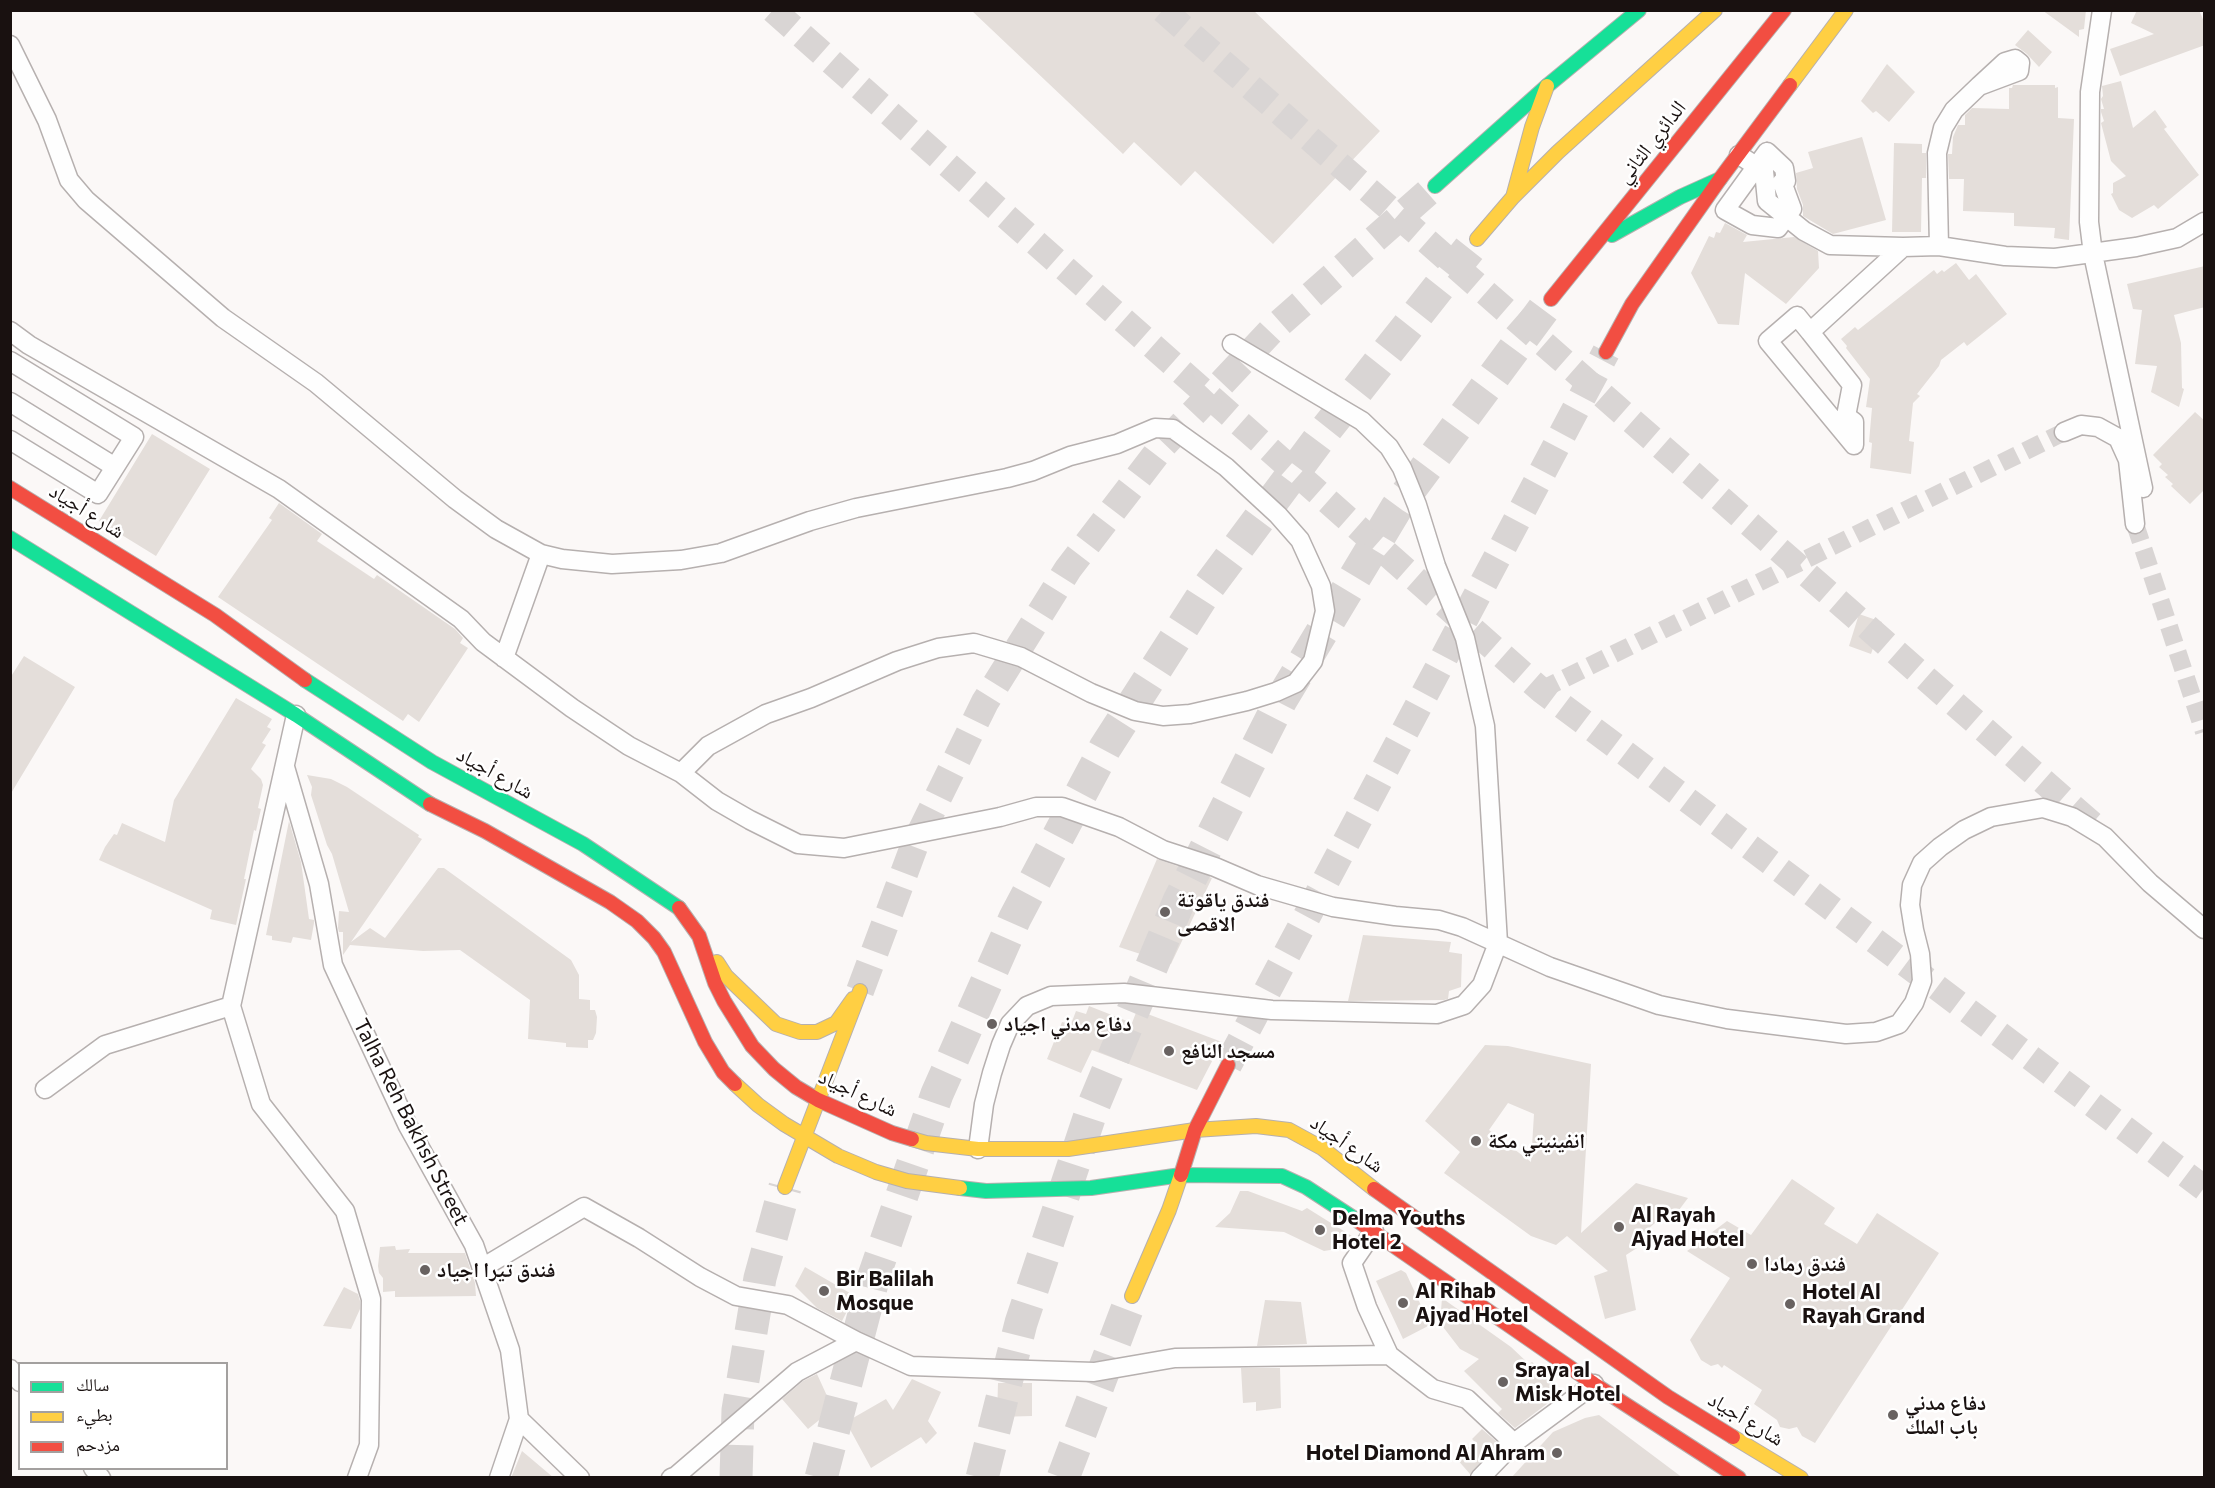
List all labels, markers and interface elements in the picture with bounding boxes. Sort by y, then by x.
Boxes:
street label: الدائري الثاني [1611,96,1691,188]
street label: شارع أجياد [45,478,129,544]
street label: شارع أجياد [452,742,538,804]
place label: فندق ياقوتة الاقصى [1177,887,1269,937]
marker: فندق ياقوتة الاقصى [1158,905,1172,919]
place label: دفاع مدني اجياد [1004,1011,1132,1037]
street label: Talha Reh Bakhsh Street [348,1015,474,1229]
marker: دفاع مدني اجياد [985,1017,999,1031]
place label: مسجد النافع [1181,1038,1275,1064]
marker: مسجد النافع [1162,1044,1176,1058]
street label: شارع أجياد [815,1064,901,1122]
street label: شارع أجياد [1305,1110,1389,1178]
place label: انفينيتي مكة [1488,1128,1585,1154]
marker: انفينيتي مكة [1469,1134,1483,1148]
place label: Al Rayah Ajyad Hotel [1631,1202,1744,1252]
place label: Delma Youths Hotel 2 [1332,1205,1465,1255]
marker: Al Rayah Ajyad Hotel [1612,1220,1626,1234]
marker: Delma Youths Hotel 2 [1313,1223,1327,1237]
place label: فندق رمادا [1764,1251,1846,1277]
place label: فندق تيرا اجياد [437,1257,555,1283]
marker: فندق رمادا [1745,1257,1759,1271]
marker: فندق تيرا اجياد [418,1263,432,1277]
place label: Bir Balilah Mosque [836,1266,934,1316]
place label: Al Rihab Ajyad Hotel [1415,1278,1528,1328]
place label: Hotel Al Rayah Grand [1802,1279,1925,1329]
marker: Bir Balilah Mosque [817,1284,831,1298]
marker: Al Rihab Ajyad Hotel [1396,1296,1410,1310]
marker: Hotel Al Rayah Grand [1783,1297,1797,1311]
place label: Sraya al Misk Hotel [1515,1357,1621,1407]
legend [18,1362,228,1470]
text: سالك [76,1373,109,1395]
marker: Sraya al Misk Hotel [1496,1375,1510,1389]
street label: شارع أجياد [1704,1387,1788,1451]
place label: دفاع مدني باب الملك [1905,1390,1986,1440]
text: بطيء [76,1403,113,1425]
marker: دفاع مدني باب الملك [1886,1408,1900,1422]
text: مزدحم [76,1433,120,1455]
place label: Hotel Diamond Al Ahram [1306,1440,1545,1466]
marker: Hotel Diamond Al Ahram [1550,1446,1564,1460]

